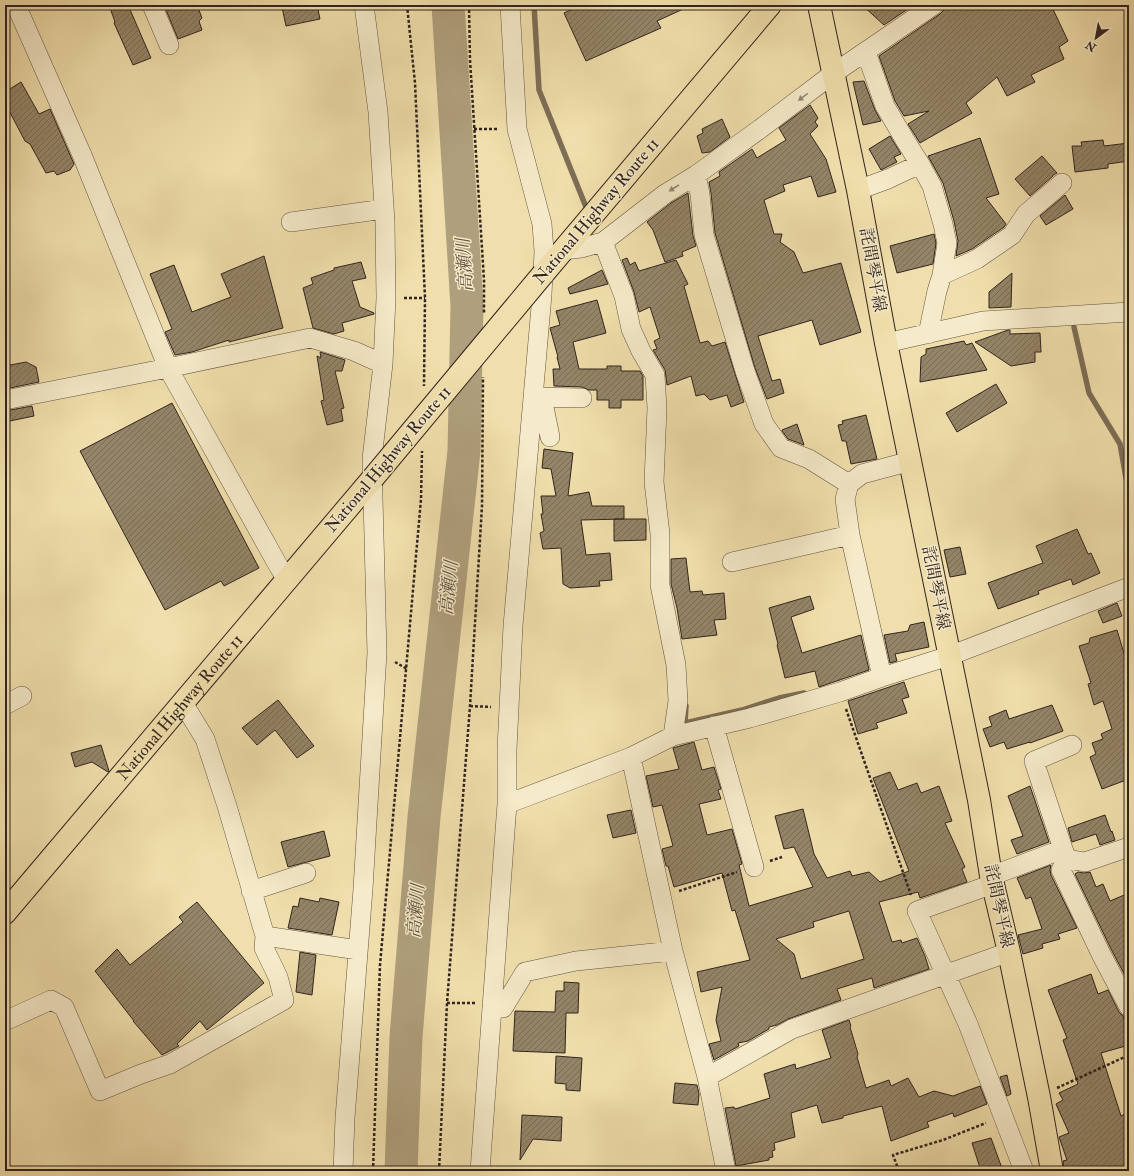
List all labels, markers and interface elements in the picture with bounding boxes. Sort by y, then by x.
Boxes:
north arrow [1076,18,1116,58]
text: N [1082,37,1099,55]
one-way arrow [798,93,808,101]
street label: National Highway Route 11 [529,134,664,289]
one-way arrow [668,185,680,192]
street label: 詫間琴平線 [855,226,891,314]
water label: 高瀬川 [452,235,478,293]
street label: National Highway Route 11 [321,382,456,537]
street label: 詫間琴平線 [918,544,954,632]
water label: 高瀬川 [435,558,463,616]
street label: National Highway Route 11 [112,630,247,784]
street label: 詫間琴平線 [980,862,1018,950]
water label: 高瀬川 [402,881,430,939]

